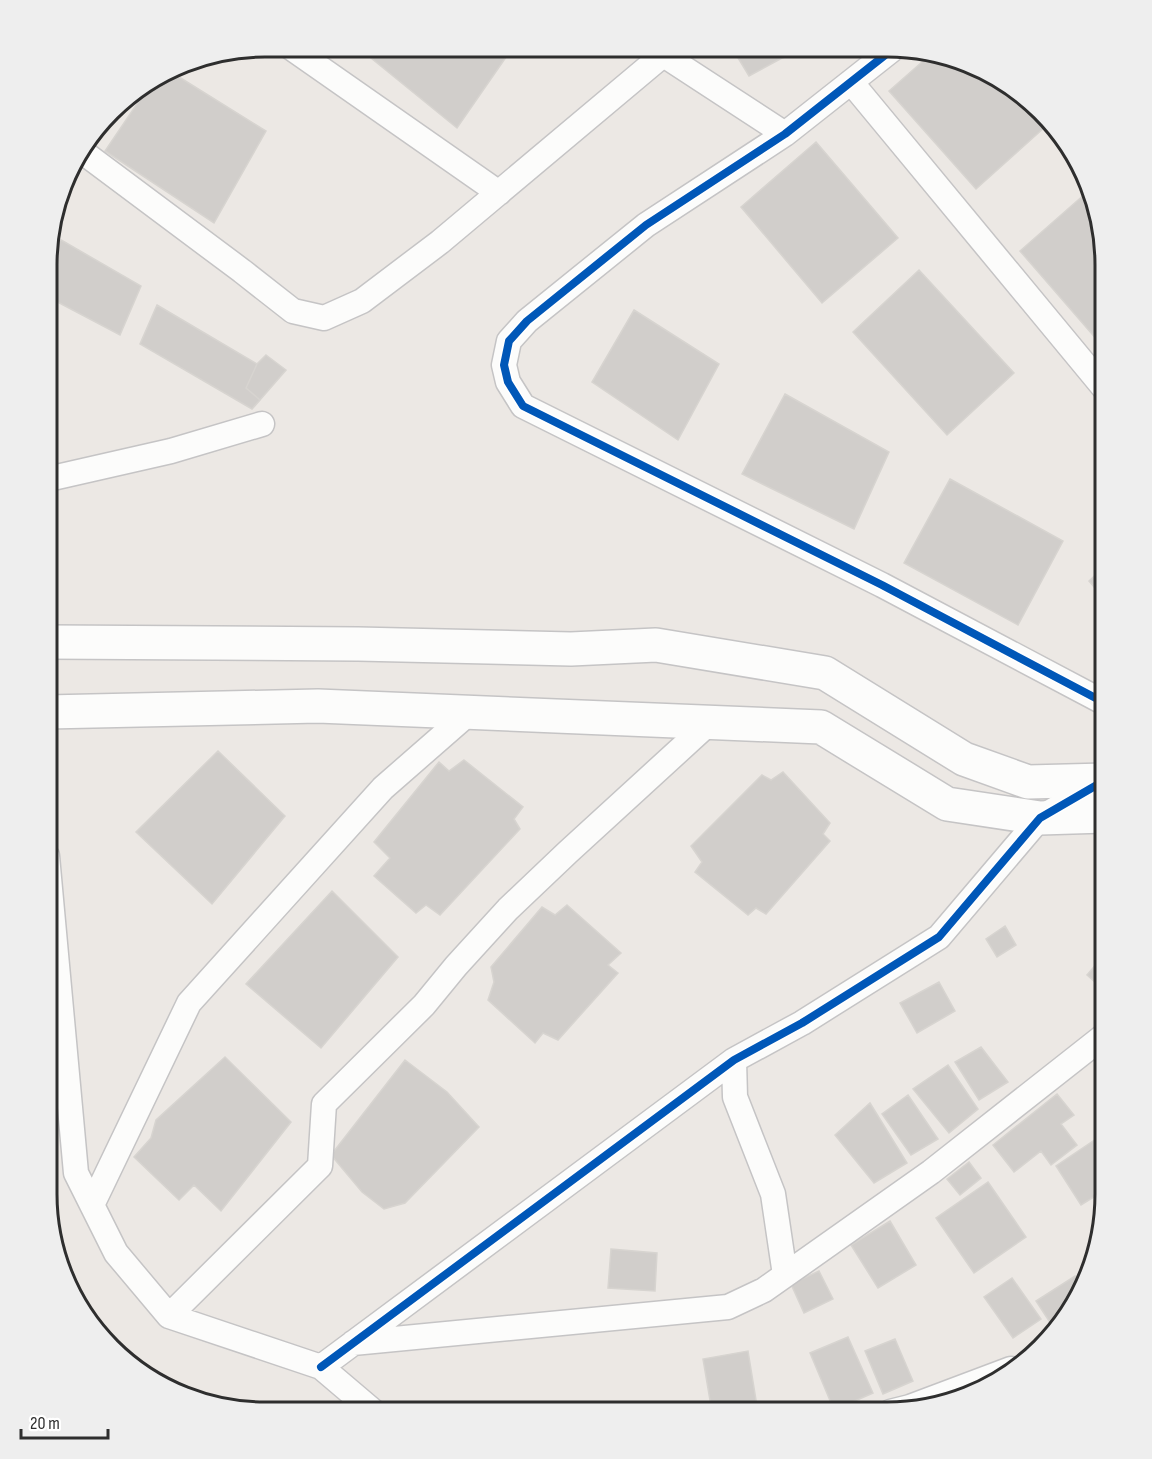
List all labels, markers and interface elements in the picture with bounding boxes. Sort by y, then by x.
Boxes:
scale bar [21,1402,108,1440]
text: 20 m [30,1413,60,1434]

